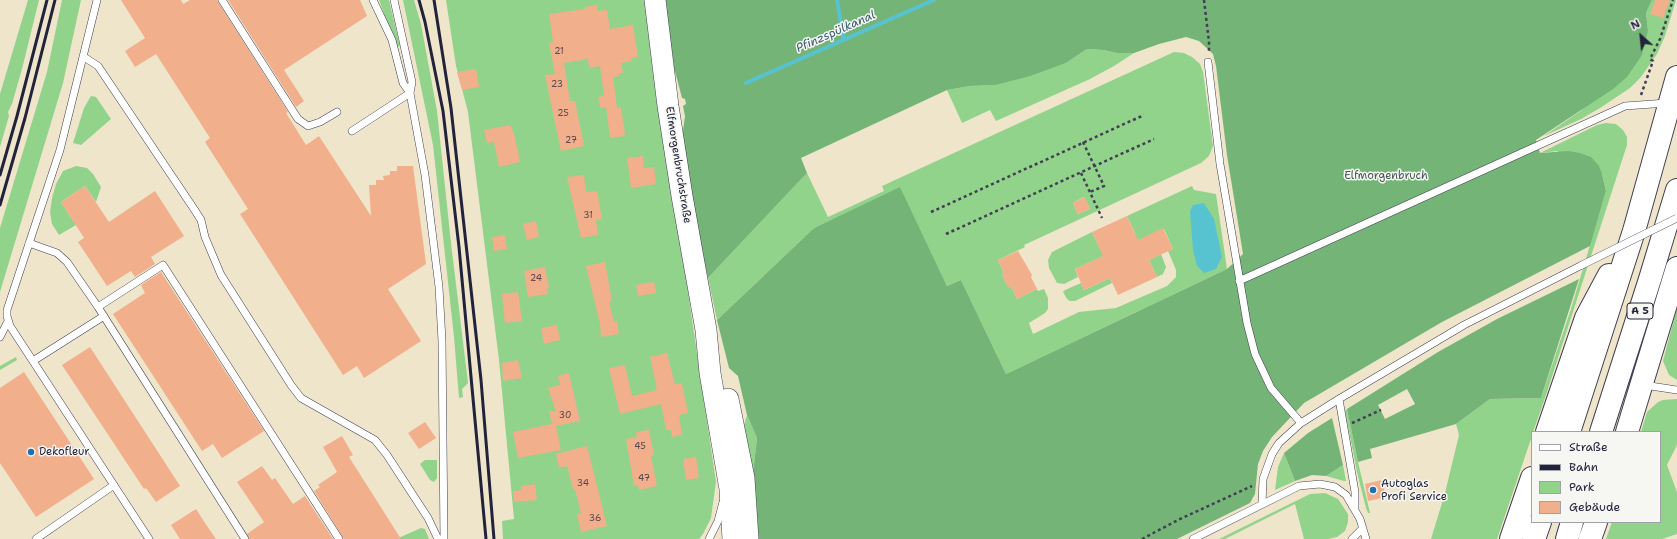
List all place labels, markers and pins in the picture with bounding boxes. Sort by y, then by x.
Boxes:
place label: Dekofleur [39,445,89,459]
marker: Dekofleur [26,447,36,457]
place label: Autoglas Profi Service [1381,477,1447,503]
marker: Autoglas Profi Service [1368,485,1378,495]

